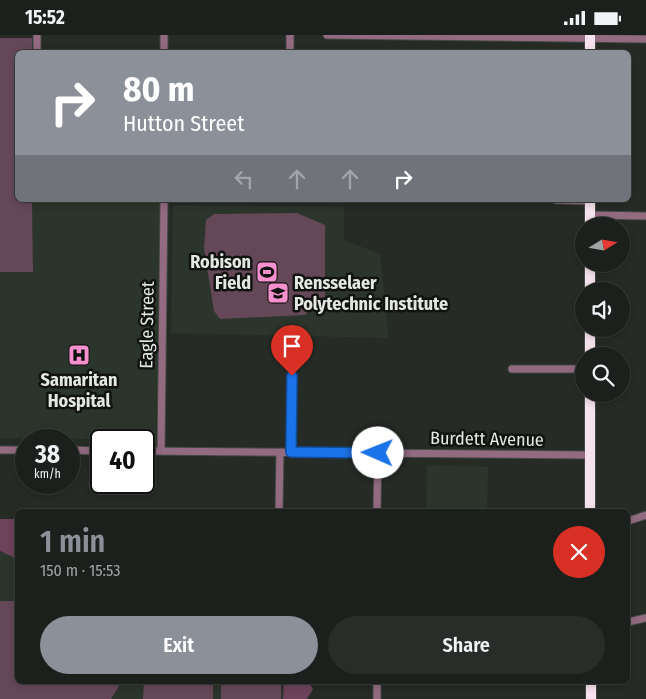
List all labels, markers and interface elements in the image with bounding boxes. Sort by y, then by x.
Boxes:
text: 15:52 [25,6,65,29]
text: 80 m [123,68,195,110]
icon: right [40,70,105,135]
text: Hutton Street [123,110,244,137]
icon: left [230,165,258,193]
icon: ahead [283,165,311,193]
icon: ahead [336,165,364,193]
icon: right [389,165,417,193]
north arrow [575,217,630,273]
map controls [575,217,630,402]
place label: Robison Field [190,251,251,294]
sports icon: Robison Field [255,260,279,284]
place label: Rensselaer Polytechnic Institute [294,272,448,315]
street label: Eagle Street [135,281,159,369]
school or university icon: Rensselaer Polytechnic Institute [266,281,290,305]
button: sound [575,282,630,337]
pin [271,325,313,376]
icon: arrive [278,332,306,360]
hospital icon: Samaritan Hospital [67,343,91,367]
button: search [575,347,630,402]
place label: Samaritan Hospital [41,369,117,412]
position arrow [351,426,403,478]
street label: Burdett Avenue [430,427,544,451]
speed limit sign: 40 [90,429,155,494]
text: 38 [35,440,60,470]
text: km/h [34,467,61,481]
text: 1 min [40,524,105,560]
button: close [553,526,605,578]
text: 150 m · 15:53 [40,561,120,580]
button: Exit [40,616,318,674]
button: Share [328,616,605,674]

